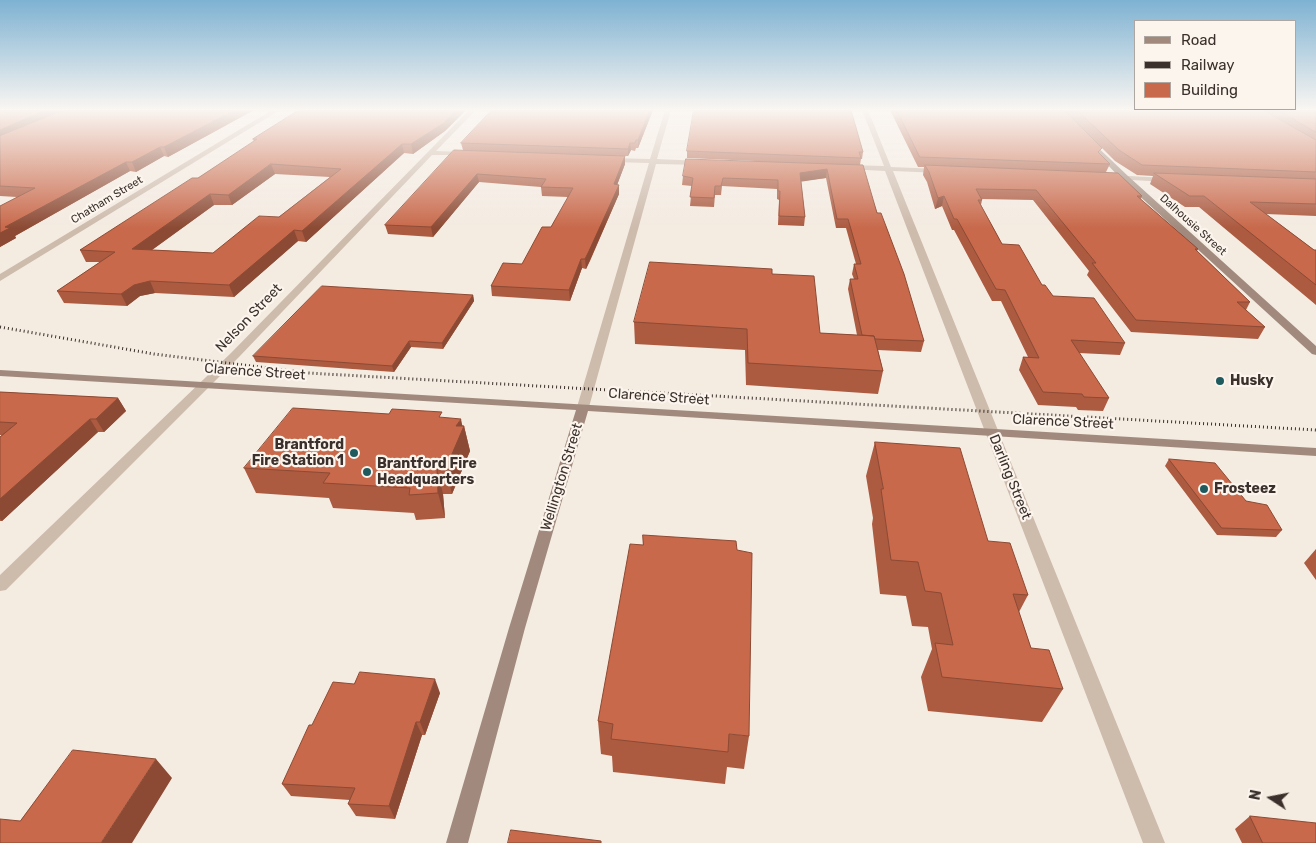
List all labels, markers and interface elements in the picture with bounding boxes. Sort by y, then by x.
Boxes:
legend [1134,20,1296,110]
text: Road [1181,31,1217,49]
text: Railway [1181,56,1235,74]
text: Building [1181,81,1238,99]
street label: Chatham Street [69,173,145,227]
street label: Dalhousie Street [1157,192,1229,258]
street label: Nelson Street [212,280,286,356]
street label: Clarence Street [204,360,306,384]
place label: Husky [1230,373,1274,389]
marker: Husky [1214,375,1226,387]
street label: Clarence Street [608,385,710,409]
street label: Clarence Street [1012,411,1114,433]
street label: Wellington Street [538,421,586,533]
street label: Darling Street [985,432,1035,522]
place label: Brantford Fire Station 1 [252,437,344,470]
marker: Brantford Fire Station 1 [348,447,360,459]
place label: Brantford Fire Headquarters [377,456,477,488]
marker: Brantford Fire Headquarters [361,466,373,478]
place label: Frosteez [1214,481,1276,497]
marker: Frosteez [1198,483,1210,495]
north arrow [1246,773,1296,823]
text: N [1246,788,1265,802]

